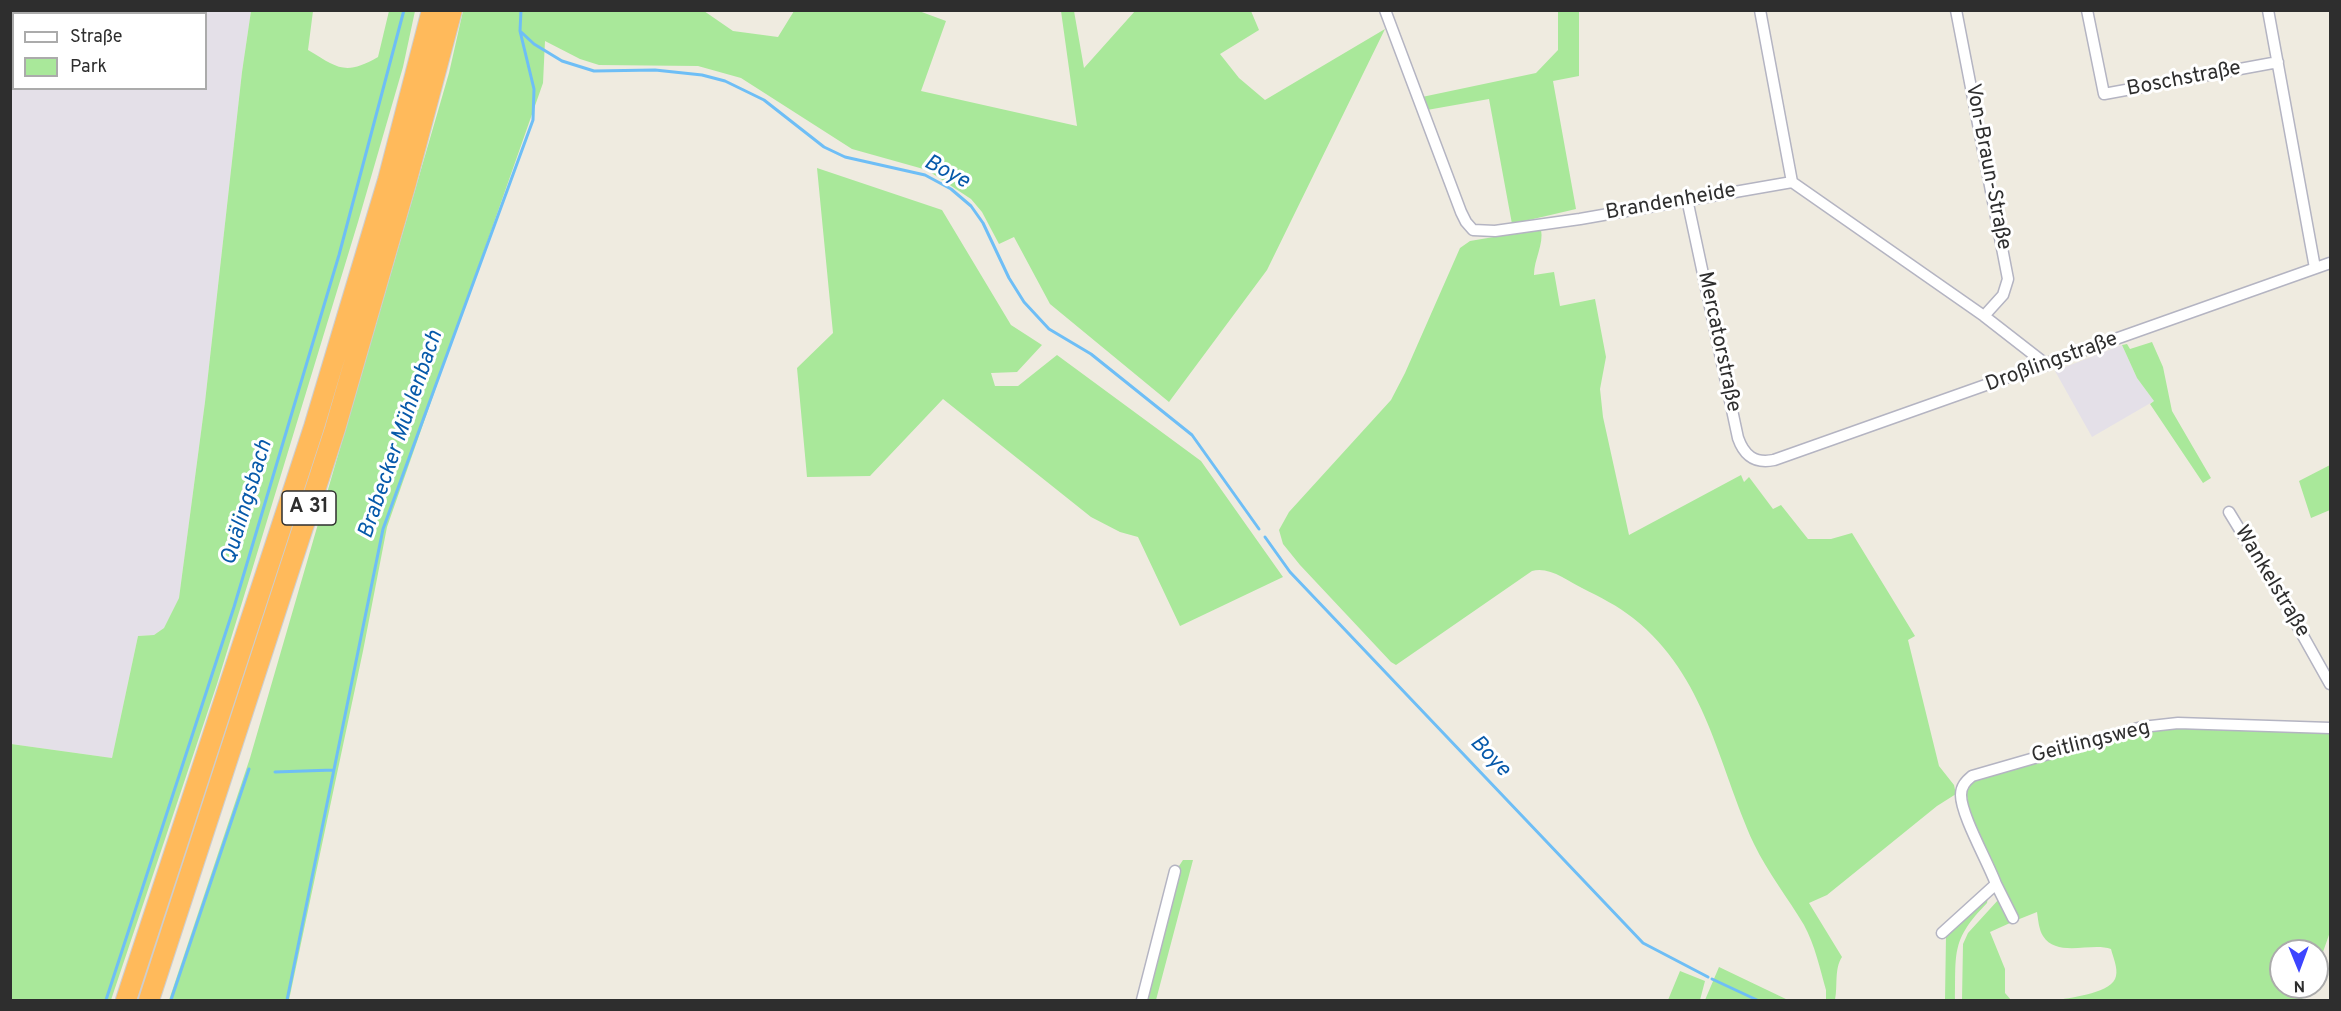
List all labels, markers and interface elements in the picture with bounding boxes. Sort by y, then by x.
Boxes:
legend [12,12,207,90]
text: Straße [70,26,122,49]
text: Park [70,56,107,79]
street label: Boschstraße [2125,57,2243,103]
street label: Von-Braun-Straße [1959,82,2015,252]
water label: Boye [919,150,973,196]
street label: Brandenheide [1604,179,1738,227]
street label: Mercatorstraße [1691,270,1745,414]
water label: Brabecker Mühlenbach [354,327,450,543]
street label: Droßlingstraße [1982,327,2122,399]
water label: Quälingsbach [216,437,280,569]
road number: A 31 [282,491,336,525]
street label: Wankelstraße [2228,522,2314,642]
street label: Geitlingsweg [2029,716,2153,770]
water label: Boye [1463,731,1515,783]
north arrow [2269,939,2329,999]
text: N [2293,975,2305,995]

